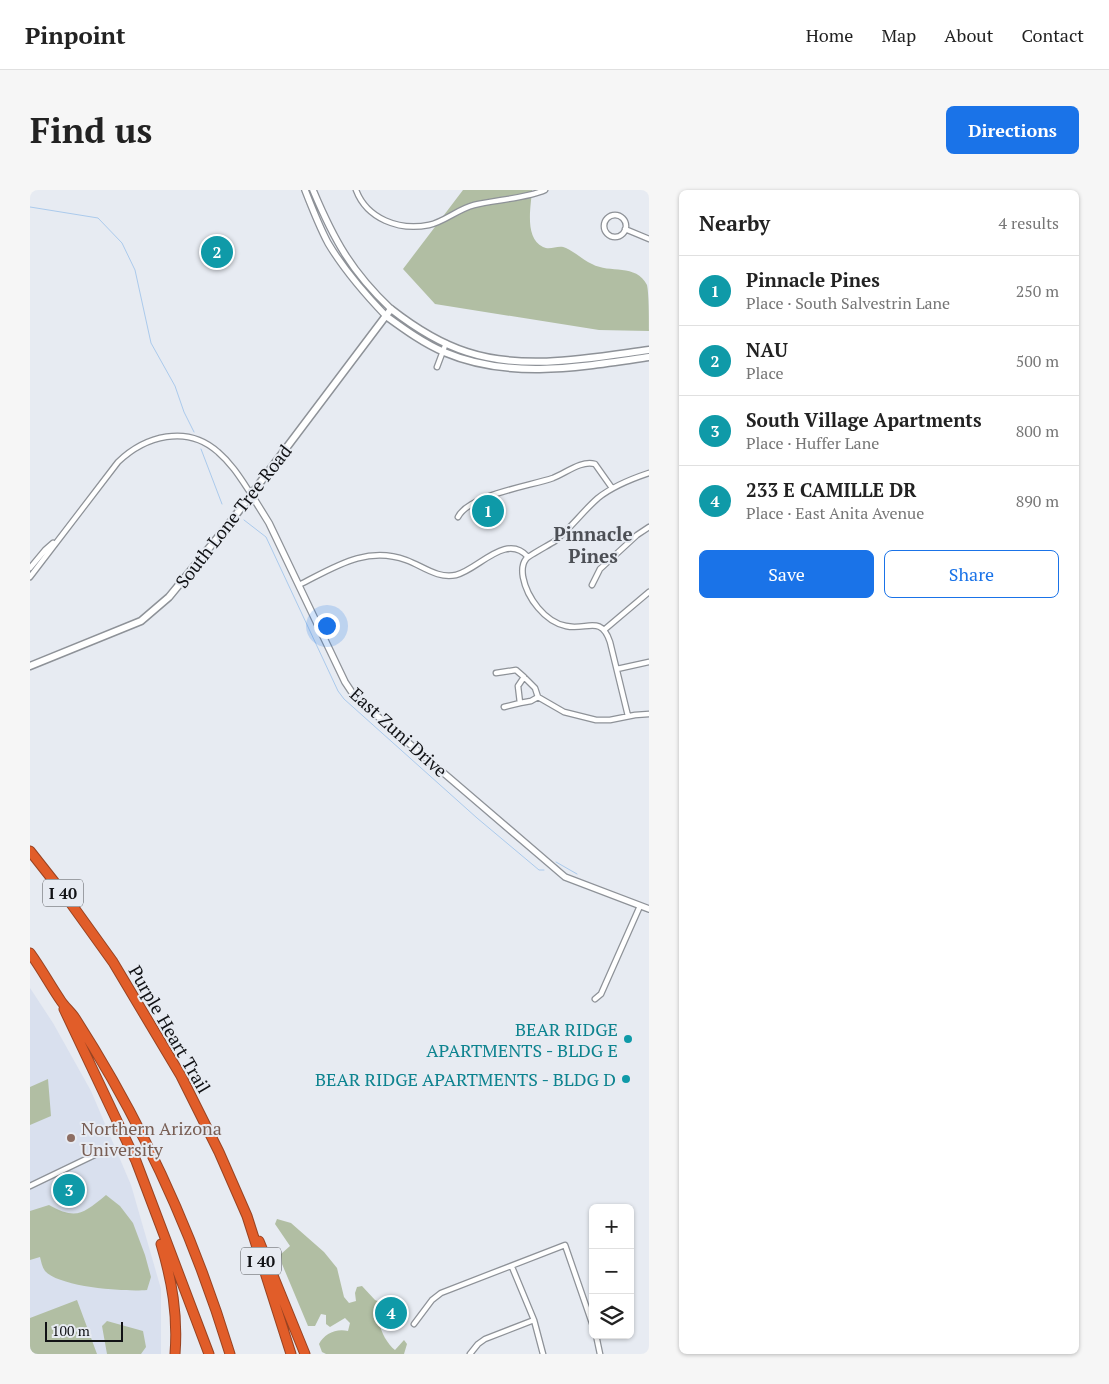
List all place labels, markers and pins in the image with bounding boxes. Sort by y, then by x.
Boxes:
pin: 2 [201,233,233,271]
pin: 1 [472,492,504,530]
place label: BEAR RIDGE APARTMENTS - BLDG E [426,1017,618,1062]
marker: BEAR RIDGE APARTMENTS - BLDG E [622,1033,634,1045]
place label: BEAR RIDGE APARTMENTS - BLDG D [315,1067,616,1091]
marker: BEAR RIDGE APARTMENTS - BLDG D [620,1073,632,1085]
place label: Northern Arizona University [81,1116,222,1161]
marker: Northern Arizona University [65,1132,77,1144]
pin: 3 [53,1171,85,1209]
pin: 4 [375,1294,407,1332]

